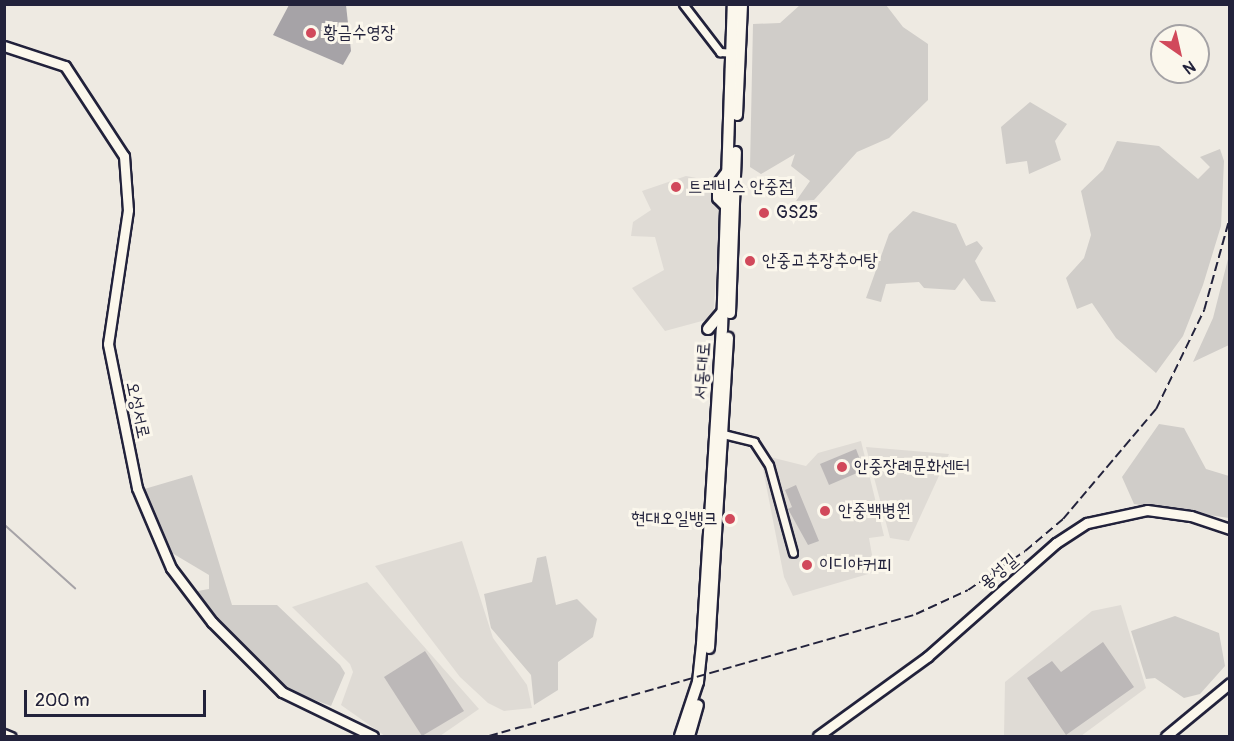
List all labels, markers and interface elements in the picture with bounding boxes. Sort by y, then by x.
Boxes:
place label: 황금수영장 [323,22,395,44]
north arrow [1150,24,1210,84]
marker: 황금수영장 [304,26,318,40]
text: N [1179,56,1199,79]
place label: 트레비스 안중점 [688,176,793,198]
marker: 트레비스 안중점 [669,180,683,194]
place label: GS25 [776,202,818,224]
marker: GS25 [757,206,771,220]
place label: 안중고추장추어탕 [762,250,878,272]
marker: 안중고추장추어탕 [743,254,757,268]
street label: 서동대로 [690,341,716,401]
street label: 오성서로 [120,379,154,441]
place label: 안중장례문화센터 [854,456,970,478]
marker: 안중장례문화센터 [835,460,849,474]
place label: 안중백병원 [838,500,910,522]
marker: 안중백병원 [816,502,834,520]
place label: 현대오일뱅크 [631,508,718,530]
marker: 현대오일뱅크 [723,512,737,526]
street label: 용성길 [976,550,1022,594]
place label: 이디야커피 [819,554,891,576]
marker: 이디야커피 [800,558,814,572]
scale bar [27,678,208,716]
text: 200 m [35,689,90,712]

